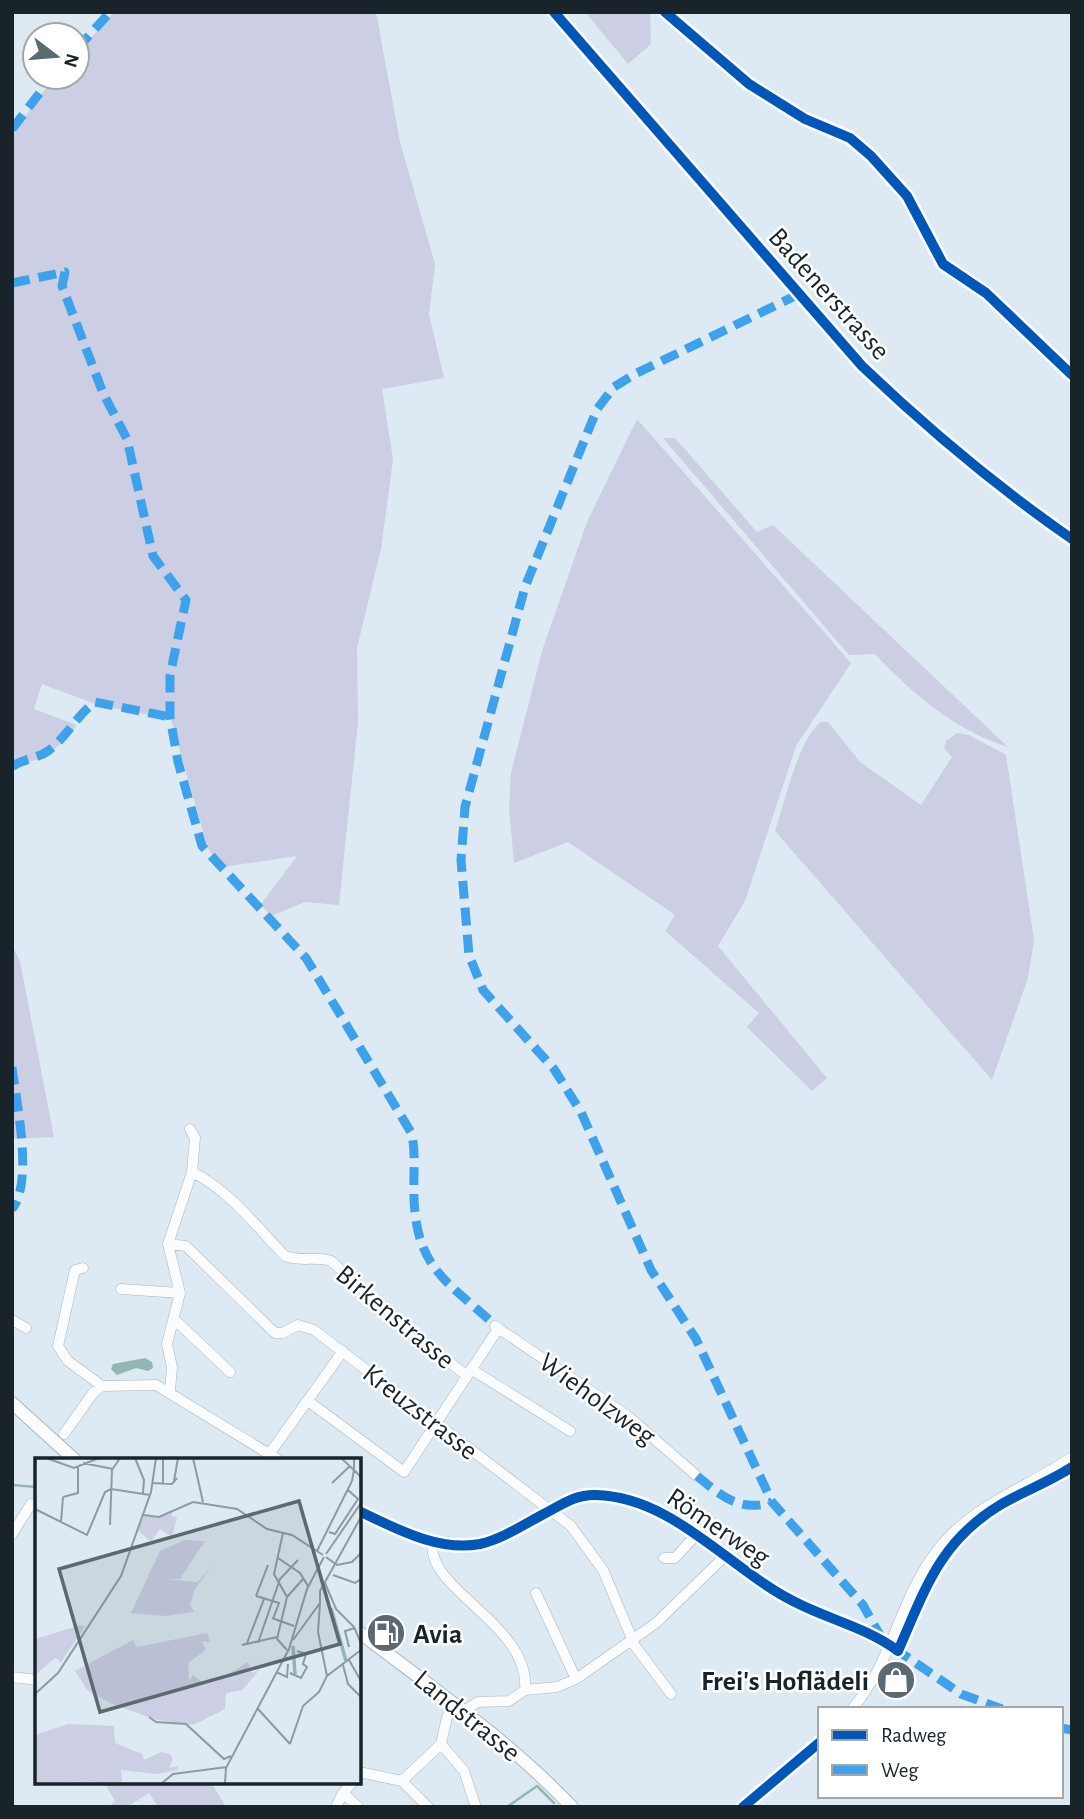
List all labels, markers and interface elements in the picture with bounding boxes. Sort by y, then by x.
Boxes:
north arrow [21,21,91,91]
text: N [60,51,82,69]
street label: Badenerstrasse [762,223,895,366]
street label: Birkenstrasse [330,1260,459,1375]
street label: Wieholzweg [534,1348,660,1451]
street label: Kreuzstrasse [357,1359,483,1466]
inset map [35,1458,360,1784]
street label: Römerweg [661,1483,775,1572]
fuel station icon: Avia [365,1612,407,1654]
place label: Avia [413,1621,462,1649]
shop icon: Frei's Hoflädeli [875,1659,917,1701]
street label: Landstrasse [408,1665,525,1768]
place label: Frei's Hoflädeli [701,1668,869,1696]
legend [818,1707,1063,1798]
text: Radweg [881,1725,947,1746]
text: Weg [881,1760,919,1781]

